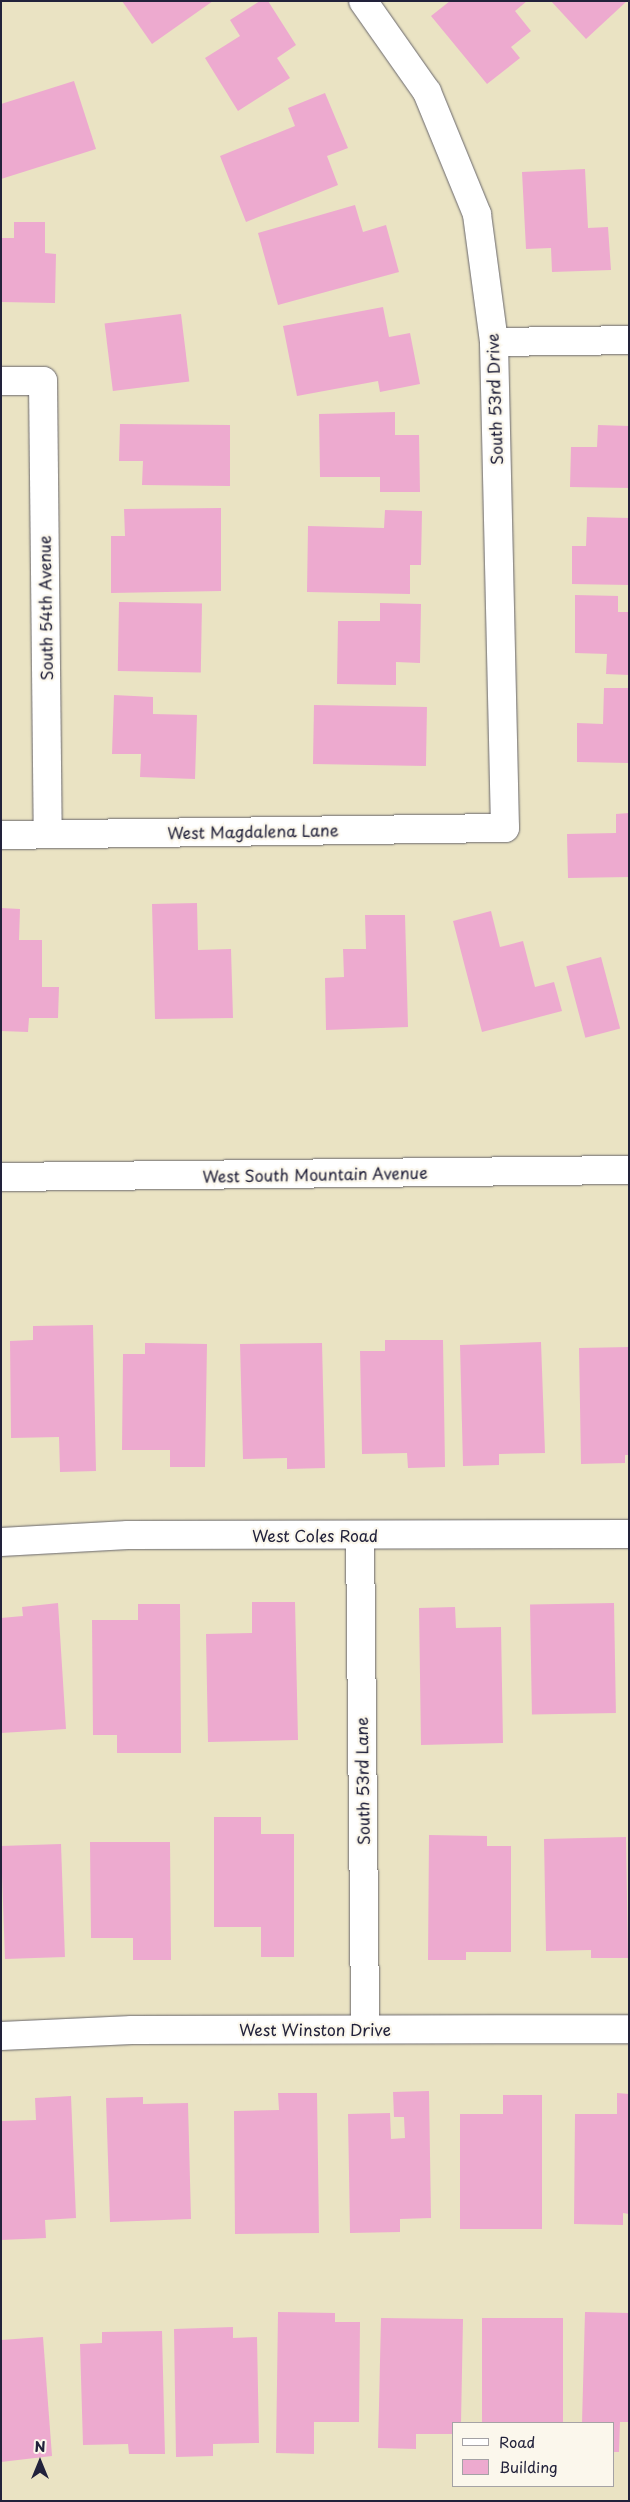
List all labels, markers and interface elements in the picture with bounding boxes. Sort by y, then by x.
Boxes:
street label: South 53rd Drive [482,332,506,466]
street label: South 54th Avenue [34,535,56,681]
street label: West Magdalena Lane [168,820,338,842]
street label: West South Mountain Avenue [202,1162,428,1186]
street label: West Coles Road [251,1525,379,1545]
street label: South 53rd Lane [351,1716,373,1846]
street label: West Winston Drive [239,2019,391,2039]
legend [452,2422,615,2487]
text: Road [499,2430,535,2453]
text: N [34,2436,46,2457]
north arrow [15,2437,65,2487]
text: Building [499,2455,558,2478]

